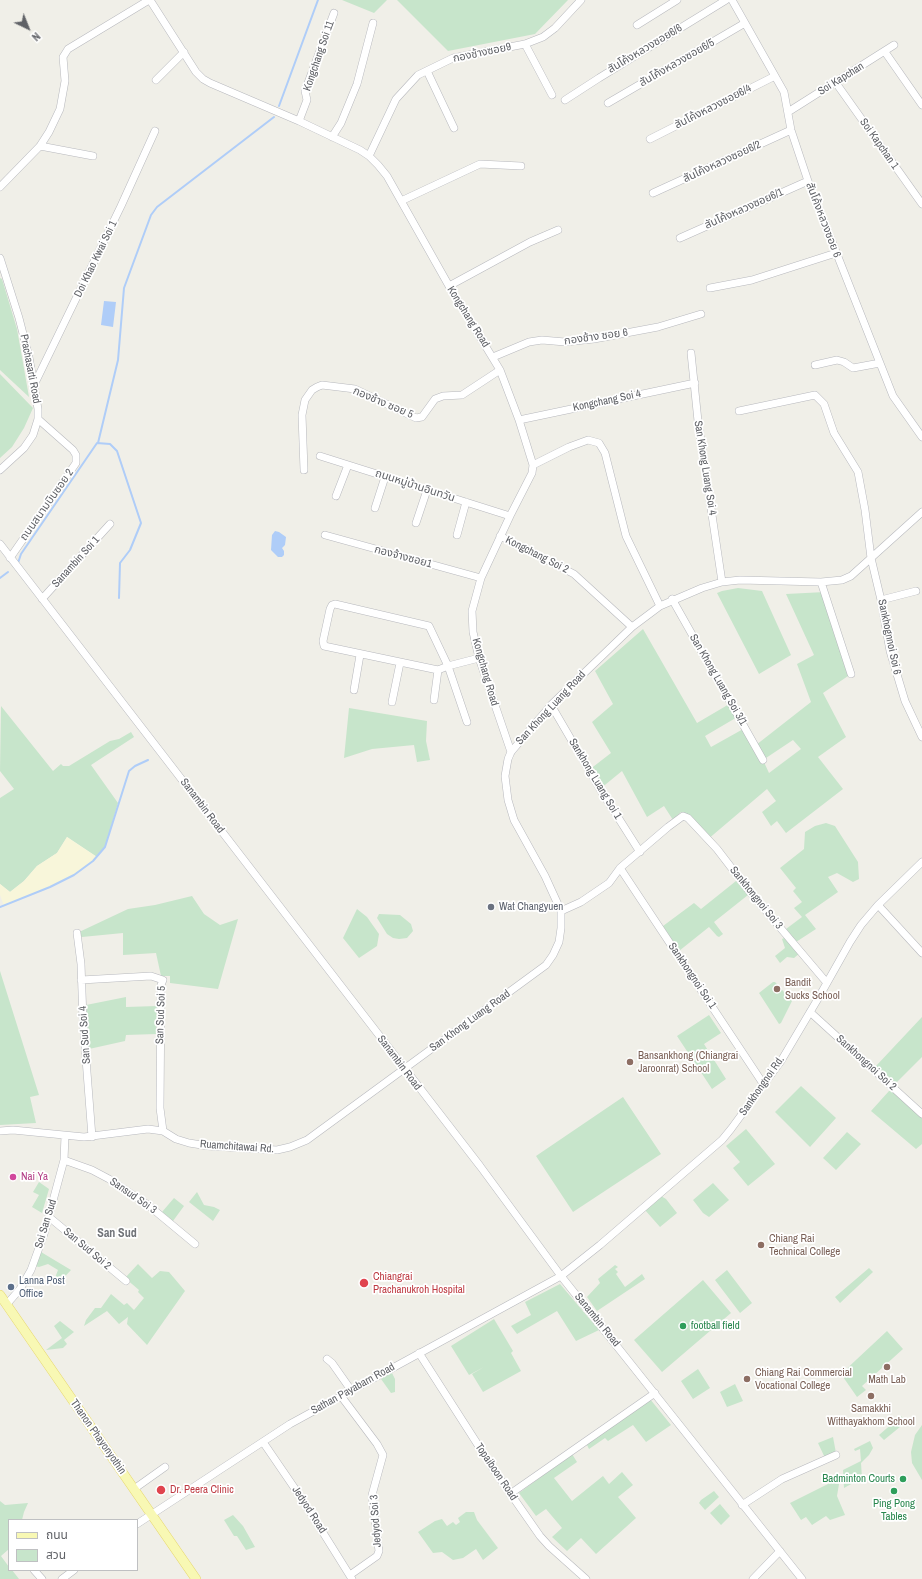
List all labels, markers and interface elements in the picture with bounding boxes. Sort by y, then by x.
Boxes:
north arrow [8,8,48,48]
street label: Kongchang Soi 11 [301,19,337,93]
street label: สันโค้งหลวงซอย6/6 [605,22,685,76]
text: N [29,29,43,44]
street label: สันโค้งหลวงซอย6/5 [637,36,717,90]
street label: กองช้างซอย9 [452,40,512,66]
street label: Soi Kapchan [816,60,866,98]
street label: สันโค้งหลวงซอย6/4 [672,82,754,132]
street label: Soi Kapchan 1 [857,116,901,172]
street label: สันโค้งหลวงซอย6/2 [681,138,763,186]
street label: สันโค้งหลวงซอย 6 [803,181,843,259]
street label: สันโค้งหลวงซอย6/1 [703,186,785,232]
street label: Doi Khao Kwai Soi 1 [72,218,120,300]
street label: Kongchang Road [444,284,492,350]
street label: กองช้าง ซอย 6 [563,326,629,348]
street label: Prachasarti Road [17,333,43,405]
street label: กองช้าง ซอย 5 [351,384,415,422]
street label: Kongchang Soi 4 [572,387,642,415]
street label: San Khong Luang Soi 4 [691,420,719,516]
street label: ถนนสนามบินซอย 2 [17,467,77,543]
street label: ถนนหมู่บ้านอินทวัน [373,467,457,505]
street label: Kongchang Soi 2 [503,533,571,577]
street label: Sanambin Soi 1 [49,534,103,590]
street label: กองจ้างซอย1 [373,543,433,571]
street label: Sankhognnoi Soi 6 [875,598,903,676]
street label: San Khong Luang Soi 3/1 [686,632,750,728]
street label: Kongchang Road [469,637,501,707]
street label: San Khong Luang Road [513,668,589,748]
street label: Sankhong Luang Soi 1 [566,736,624,822]
street label: Sanambin Road [177,776,227,836]
street label: Sankhongnoi Soi 3 [727,864,785,932]
place label: Wat Changyuen [499,900,563,914]
marker: Wat Changyuen [486,902,496,912]
street label: Sankhongnoi Soi 1 [665,941,719,1011]
place label: Bandit Sucks School [785,976,840,1002]
marker: Bandit Sucks School [772,984,782,994]
street label: San Sud Soi 5 [153,986,169,1044]
street label: San Khong Luang Road [427,987,513,1055]
street label: San Sud Soi 4 [76,1006,94,1064]
street label: Sankhongnoi Soi 2 [833,1032,899,1094]
street label: Sanambin Road [374,1033,424,1093]
place label: Bansankhong (Chiangrai Jaroonrat) School [638,1049,738,1075]
street label: Sankhongnoi Rd. [737,1054,787,1118]
marker: Bansankhong (Chiangrai Jaroonrat) School [625,1057,635,1067]
street label: Ruamchitawai Rd. [200,1138,274,1156]
place label: Nai Ya [21,1170,48,1184]
marker: Nai Ya [8,1172,18,1182]
street label: Sansud Soi 3 [107,1175,159,1217]
street label: Soi San Sud [32,1198,60,1250]
street label: San Sud Soi 2 [60,1225,114,1273]
district label: San Sud [97,1227,137,1241]
place label: Chiang Rai Technical College [769,1232,840,1258]
marker: Chiang Rai Technical College [756,1240,766,1250]
place label: Chiangrai Prachanukroh Hospital [373,1270,465,1296]
place label: Lanna Post Office [19,1274,65,1300]
marker: Chiangrai Prachanukroh Hospital [358,1277,370,1289]
marker: Lanna Post Office [6,1282,16,1292]
street label: Sanambin Road [571,1291,623,1349]
place label: football field [691,1319,740,1333]
marker: football field [678,1321,688,1331]
street label: Sathan Payabarn Road [309,1360,397,1418]
marker: Math Lab [882,1362,892,1372]
place label: Chiang Rai Commercial Vocational College [755,1366,852,1392]
place label: Math Lab [868,1373,906,1387]
marker: Chiang Rai Commercial Vocational College [742,1374,752,1384]
marker: Samakkhi Witthayakhom School [866,1391,876,1401]
street label: Thanon Phayonyothin [67,1397,129,1477]
place label: Samakkhi Witthayakhom School [827,1402,915,1428]
street label: Topaiboon Road [472,1441,520,1503]
place label: Badminton Courts [822,1472,895,1486]
marker: Badminton Courts [898,1474,908,1484]
place label: Dr. Peera Clinic [170,1483,234,1497]
marker: Dr. Peera Clinic [155,1484,167,1496]
street label: Jedyod Road [289,1484,329,1536]
marker: Ping Pong Tables [889,1486,899,1496]
street label: Jedyod Soi 3 [368,1494,384,1548]
place label: Ping Pong Tables [873,1497,915,1523]
legend [8,1519,138,1571]
text: ถนน [46,1527,68,1543]
text: สวน [46,1547,66,1563]

